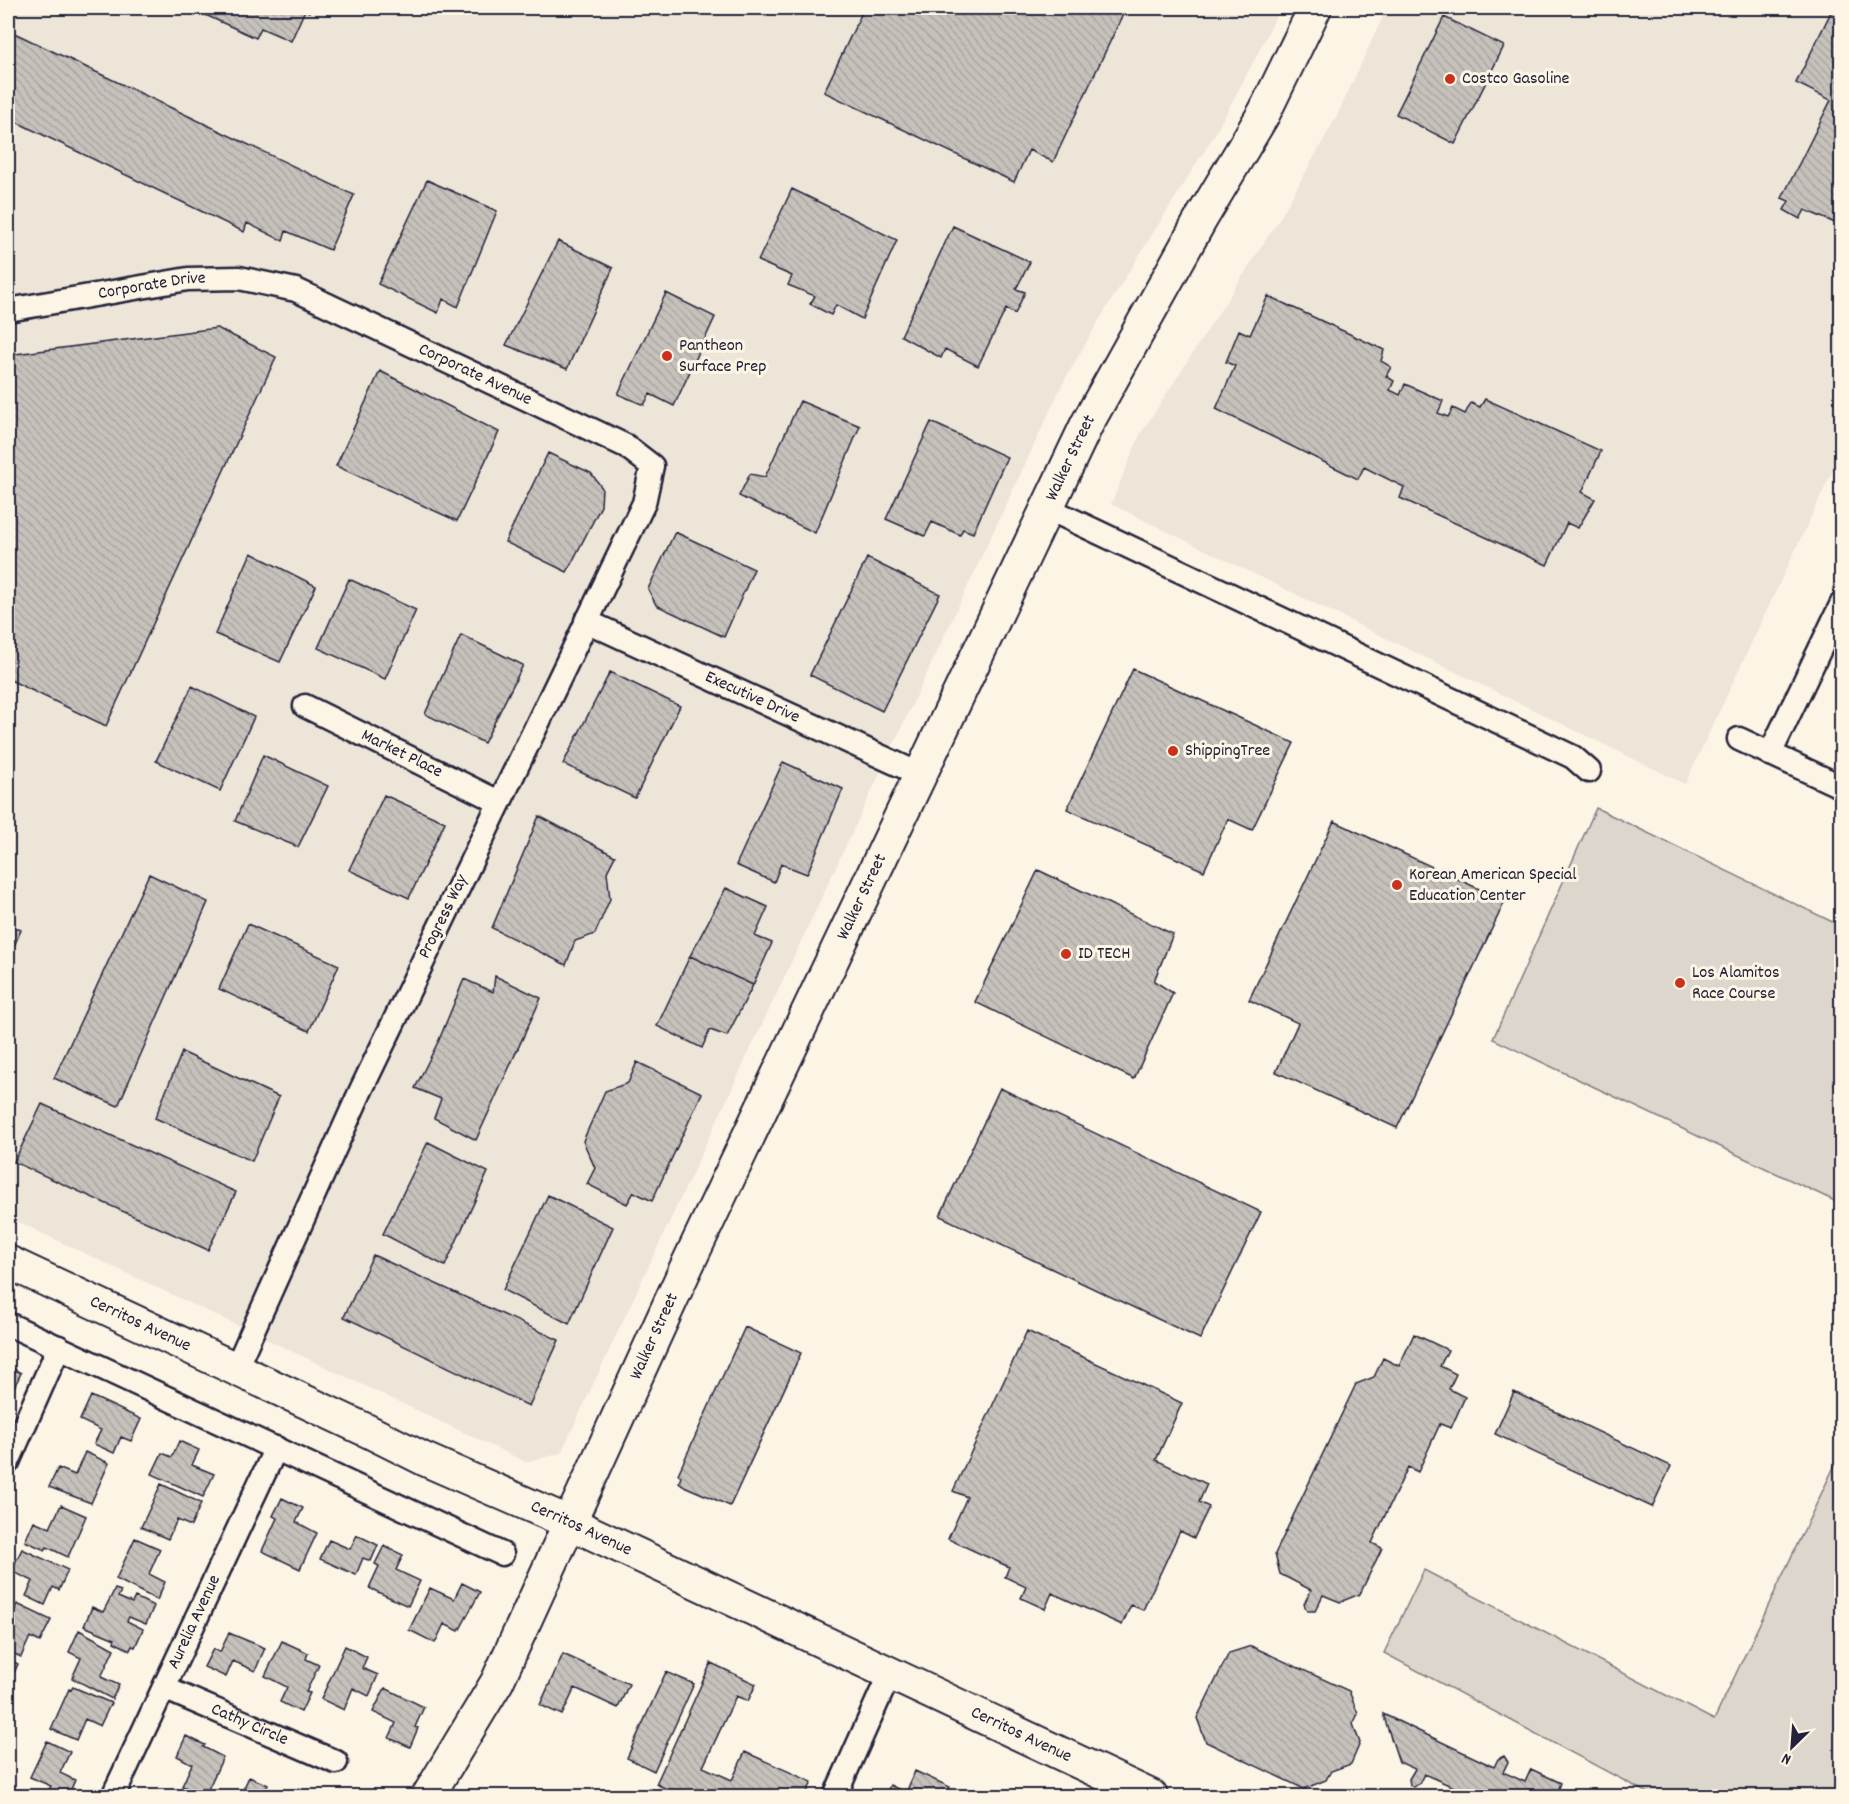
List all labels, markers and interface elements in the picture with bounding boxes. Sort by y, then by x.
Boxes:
place label: Costco Gasoline [1462,67,1570,92]
marker: Costco Gasoline [1443,72,1457,86]
street label: Corporate Drive [96,266,206,307]
place label: Pantheon Surface Prep [679,334,767,380]
street label: Corporate Avenue [414,337,536,412]
marker: Pantheon Surface Prep [660,349,674,363]
street label: Walker Street [1040,410,1102,505]
street label: Executive Drive [701,665,804,730]
street label: Market Place [357,723,447,785]
place label: ShippingTree [1185,739,1270,764]
marker: ShippingTree [1166,744,1180,758]
street label: Walker Street [831,849,894,944]
place label: Korean American Special Education Center [1409,863,1577,909]
street label: Progress Way [413,870,475,963]
marker: Korean American Special Education Center [1390,878,1404,892]
place label: ID TECH [1078,942,1130,967]
marker: ID TECH [1059,947,1073,961]
place label: Los Alamitos Race Course [1692,961,1780,1007]
marker: Los Alamitos Race Course [1673,976,1687,990]
street label: Walker Street [624,1289,685,1384]
street label: Cerritos Avenue [85,1290,195,1359]
street label: Cerritos Avenue [526,1494,636,1563]
street label: Aurelia Avenue [162,1571,227,1673]
street label: Cathy Circle [207,1697,292,1752]
street label: Cerritos Avenue [966,1700,1076,1769]
north arrow [1762,1717,1822,1777]
text: N [1778,1746,1795,1770]

